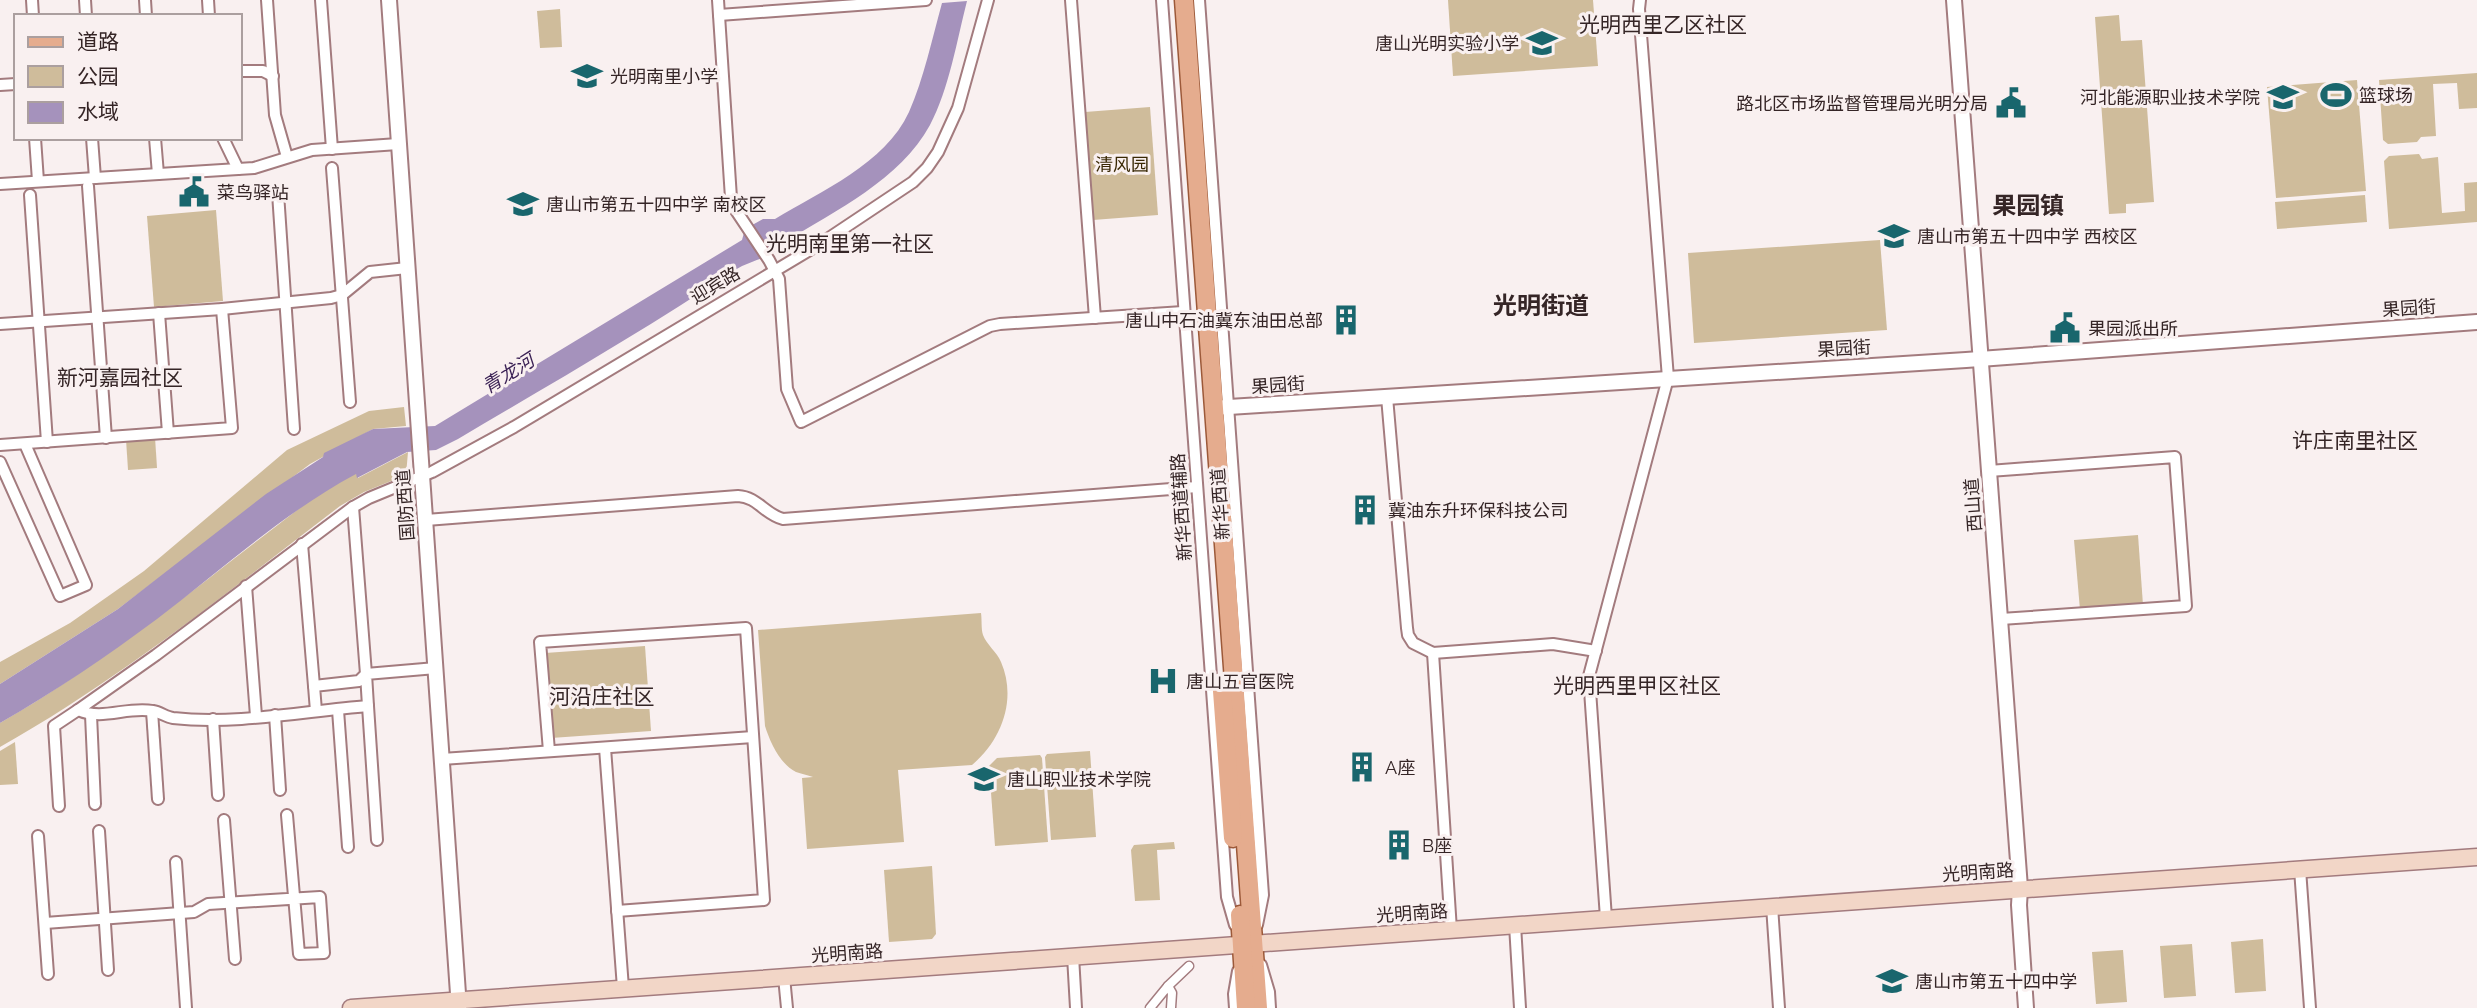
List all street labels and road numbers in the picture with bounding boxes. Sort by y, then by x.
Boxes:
street label: 迎宾路 [686,262,744,308]
street label: 果园街 [2381,296,2437,320]
street label: 果园街 [1816,336,1872,360]
street label: 果园街 [1250,373,1306,397]
street label: 新华西道辅路 [1167,452,1195,562]
street label: 新华西道 [1207,467,1233,541]
street label: 国防西道 [392,468,418,542]
street label: 西山道 [1961,477,1985,533]
street label: 光明南路 [1941,859,2015,885]
street label: 光明南路 [1375,900,1449,926]
street label: 光明南路 [810,940,884,966]

